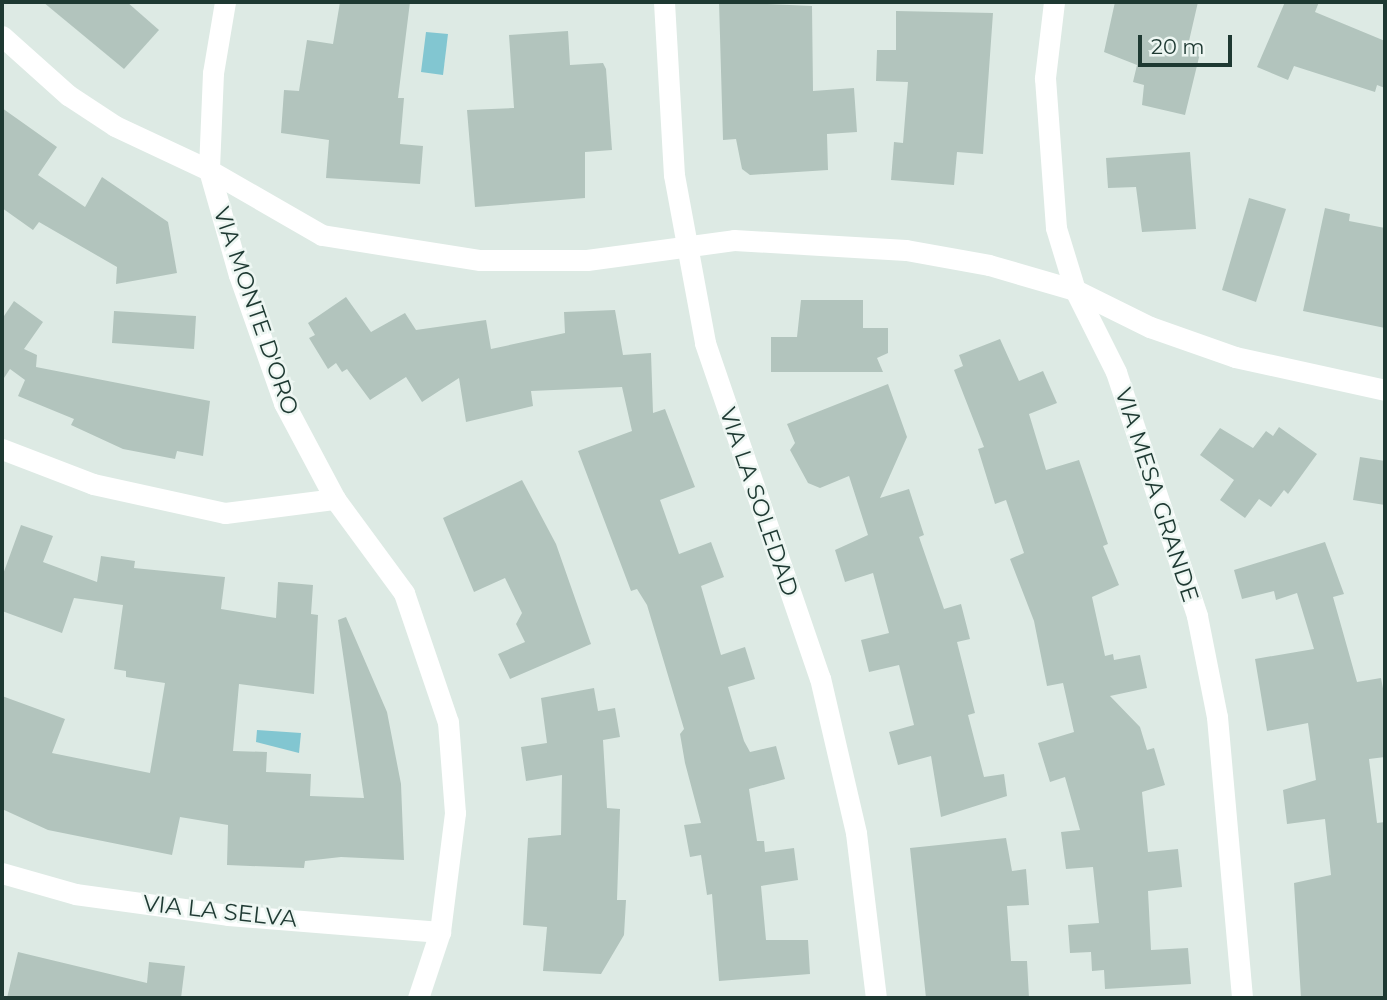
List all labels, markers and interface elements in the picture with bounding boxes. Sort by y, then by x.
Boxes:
scale bar [1142,21,1236,65]
text: 20 m [1151,34,1205,59]
street label: VIA MONTE D'ORO [207,204,305,418]
street label: VIA MESA GRANDE [1109,385,1205,605]
street label: VIA LA SOLEDAD [714,404,804,600]
street label: VIA LA SELVA [142,889,298,933]

